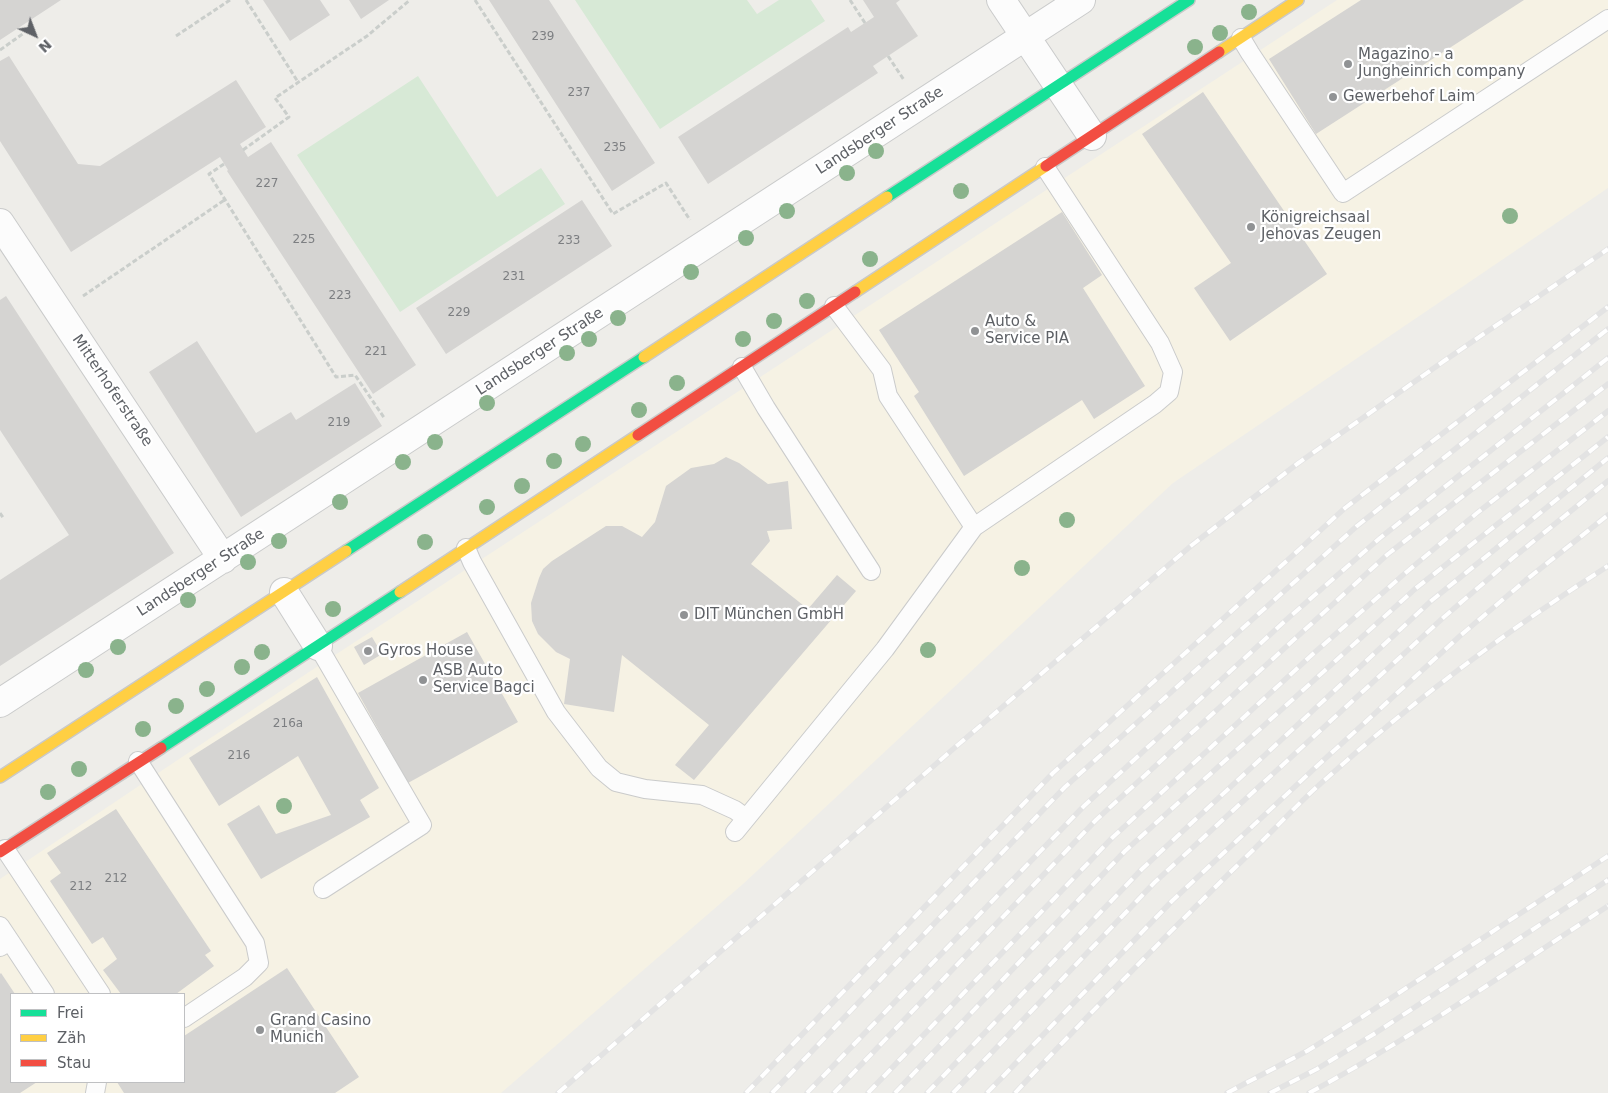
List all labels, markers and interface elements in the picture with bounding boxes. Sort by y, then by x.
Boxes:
north arrow [10,10,60,60]
house number: 239 [532,30,554,44]
text: N [35,36,55,56]
place label: Magazino - a Jungheinrich company [1358,46,1525,81]
marker: Magazino - a Jungheinrich company [1342,58,1354,70]
street label: Landsberger Straße [813,83,947,179]
house number: 237 [568,86,590,100]
place label: Gewerbehof Laim [1343,88,1475,106]
marker: Gewerbehof Laim [1327,91,1339,103]
house number: 235 [604,141,626,155]
house number: 227 [256,177,278,191]
place label: Königreichsaal Jehovas Zeugen [1261,209,1381,244]
marker: Königreichsaal Jehovas Zeugen [1245,221,1257,233]
house number: 225 [293,233,315,247]
house number: 233 [558,234,580,248]
house number: 231 [503,270,525,284]
house number: 223 [329,289,351,303]
street label: Landsberger Straße [473,304,607,400]
house number: 229 [448,306,470,320]
place label: Auto & Service PIA [985,313,1069,348]
marker: Auto & Service PIA [969,325,981,337]
street label: Mitterhoferstraße [68,332,156,450]
house number: 221 [365,345,387,359]
house number: 219 [328,416,350,430]
street label: Landsberger Straße [134,525,268,621]
place label: DIT München GmbH [694,606,844,624]
marker: DIT München GmbH [678,609,690,621]
place label: Gyros House [378,642,473,660]
marker: Gyros House [362,645,374,657]
place label: ASB Auto Service Bagci [433,662,535,697]
marker: ASB Auto Service Bagci [417,674,429,686]
house number: 216a [273,717,303,731]
house number: 216 [228,749,250,763]
house number: 212 [105,872,127,886]
house number: 212 [70,880,92,894]
legend [10,993,185,1083]
text: Frei [57,1004,84,1022]
place label: Grand Casino Munich [270,1012,371,1047]
marker: Grand Casino Munich [254,1024,266,1036]
text: Zäh [57,1029,86,1047]
text: Stau [57,1054,91,1072]

